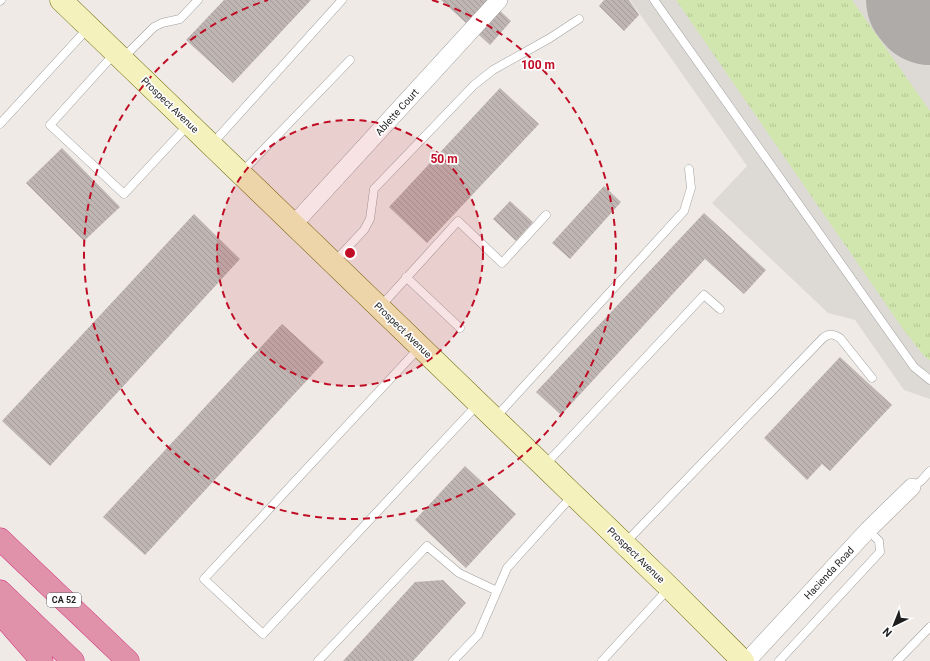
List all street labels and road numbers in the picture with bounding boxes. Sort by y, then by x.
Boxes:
street label: Prospect Avenue [139,75,201,135]
street label: Ablette Court [373,86,421,138]
street label: Prospect Avenue [372,300,434,360]
street label: Prospect Avenue [605,525,667,585]
street label: Hacienda Road [802,545,856,601]
road number: CA 52 [47,593,81,607]

